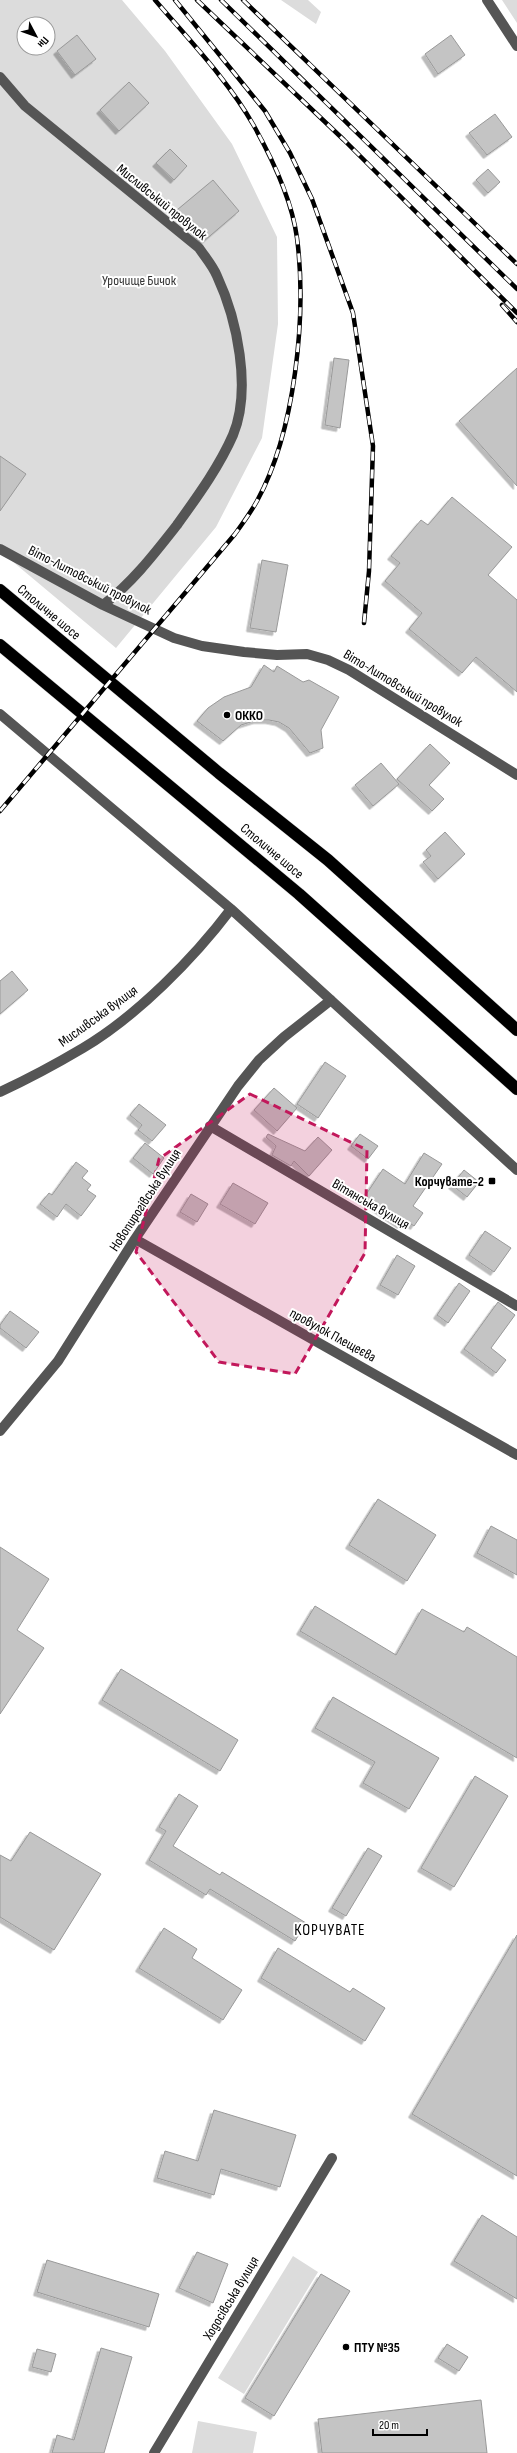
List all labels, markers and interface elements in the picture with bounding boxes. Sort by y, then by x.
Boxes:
north arrow [16,16,56,56]
text: Пн [35,34,52,51]
street label: Мисливський провулок [113,160,211,244]
park label: Урочище Бичок [102,272,177,289]
street label: Віто-Литовський провулок [26,542,155,619]
street label: Столичне шосе [14,581,84,643]
street label: Віто-Литовський провулок [340,646,466,731]
place label: ОККО [235,707,263,724]
marker: ОККО [222,710,232,720]
street label: Столичне шосе [237,820,307,882]
street label: Мисливська вулиця [55,982,141,1050]
street label: Новопирогівська вулиця [106,1146,184,1254]
place label: Корчувате-2 [415,1173,484,1190]
street label: Вітянська вулиця [329,1175,413,1233]
marker: Корчувате-2 [487,1176,497,1186]
street label: провулок Плещеєва [287,1304,379,1366]
district label: КОРЧУВАТЕ [294,1921,366,1940]
street label: Ходосівська вулиця [199,2253,263,2344]
place label: ПТУ №35 [354,2339,400,2356]
marker: ПТУ №35 [341,2342,351,2352]
scale bar [373,2411,427,2437]
text: 20 m [379,2418,399,2433]

